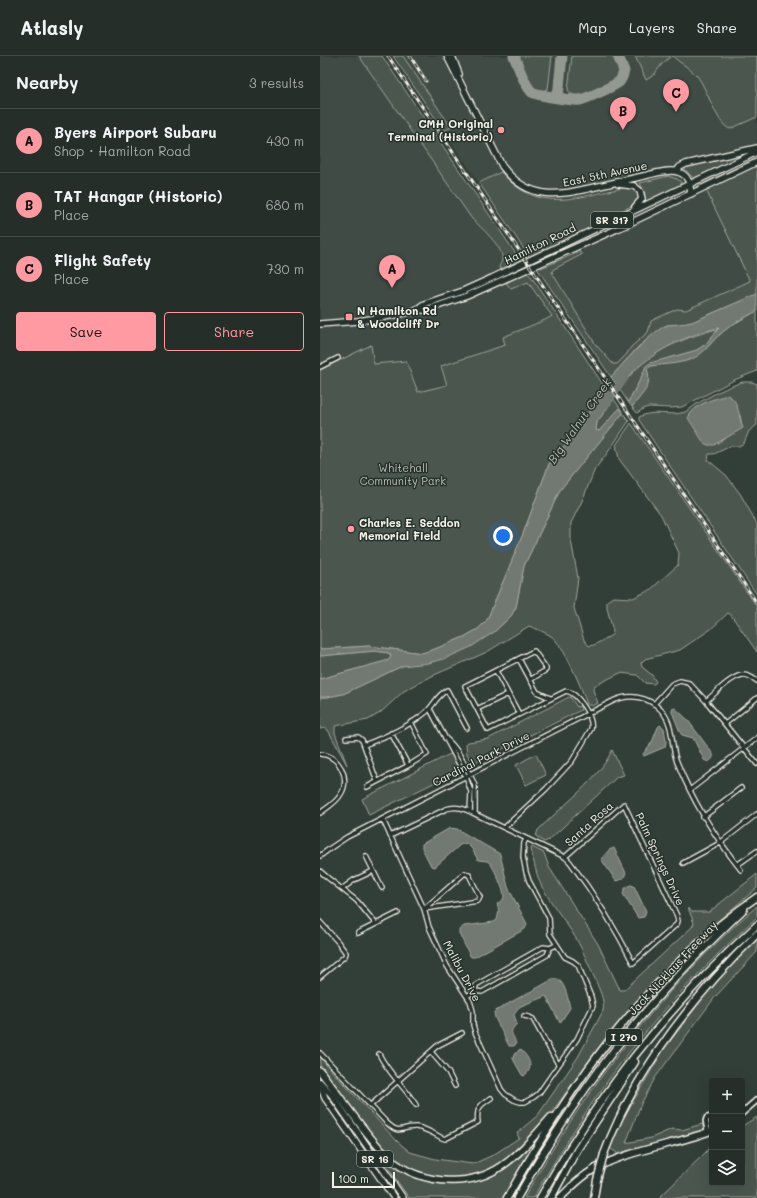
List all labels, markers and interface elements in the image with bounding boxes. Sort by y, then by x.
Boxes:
text: Atlasly [20,15,83,40]
text: Map [578,18,607,37]
text: Layers [629,18,675,37]
text: Share [697,18,737,37]
text: Nearby [16,71,78,93]
text: 3 results [249,74,304,91]
pin: C [663,79,689,112]
pin: B [610,97,636,130]
place label: CMH Original Terminal (Historic) [388,116,493,144]
text: Byers Airport Subaru [54,122,217,142]
marker: CMH Original Terminal (Historic) [496,125,506,135]
text: A [24,132,34,149]
text: 430 m [266,132,304,149]
text: Shop · Hamilton Road [54,142,191,159]
street label: East 5th Avenue [561,157,649,190]
text: TAT Hangar (Historic) [54,186,222,206]
text: B [25,196,33,213]
text: 680 m [266,196,304,213]
text: Place [54,206,89,223]
road number: SR 317 [591,212,633,228]
street label: Hamilton Road [501,220,578,267]
text: Flight Safety [54,250,151,270]
pin: A [379,255,405,288]
text: C [24,260,34,277]
text: 730 m [267,260,304,277]
text: Place [54,270,89,287]
place label: N Hamilton Rd & Woodcliff Dr [357,303,439,331]
button: Save [16,312,156,351]
button: Share [164,312,304,351]
marker: N Hamilton Rd & Woodcliff Dr [344,312,354,322]
water label: Big Walnut Creek [544,374,615,466]
park label: Whitehall Community Park [360,460,446,488]
place label: Charles E. Seddon Memorial Field [359,515,460,543]
marker: Charles E. Seddon Memorial Field [346,524,356,534]
your location [493,526,513,546]
street label: Cardinal Park Drive [430,727,532,790]
street label: Santa Rosa [561,798,616,849]
street label: Palm Springs Drive [632,810,689,908]
street label: Jack Nicklaus Freeway [625,917,720,1018]
street label: Malibu Drive [440,937,485,1004]
road number: I 270 [606,1029,642,1045]
map controls [709,1078,745,1186]
button: + [709,1078,745,1114]
button: − [709,1114,745,1150]
button: layers [709,1150,745,1186]
road number: SR 16 [357,1151,393,1167]
scale bar [332,1170,395,1189]
text: 100 m [338,1171,369,1186]

